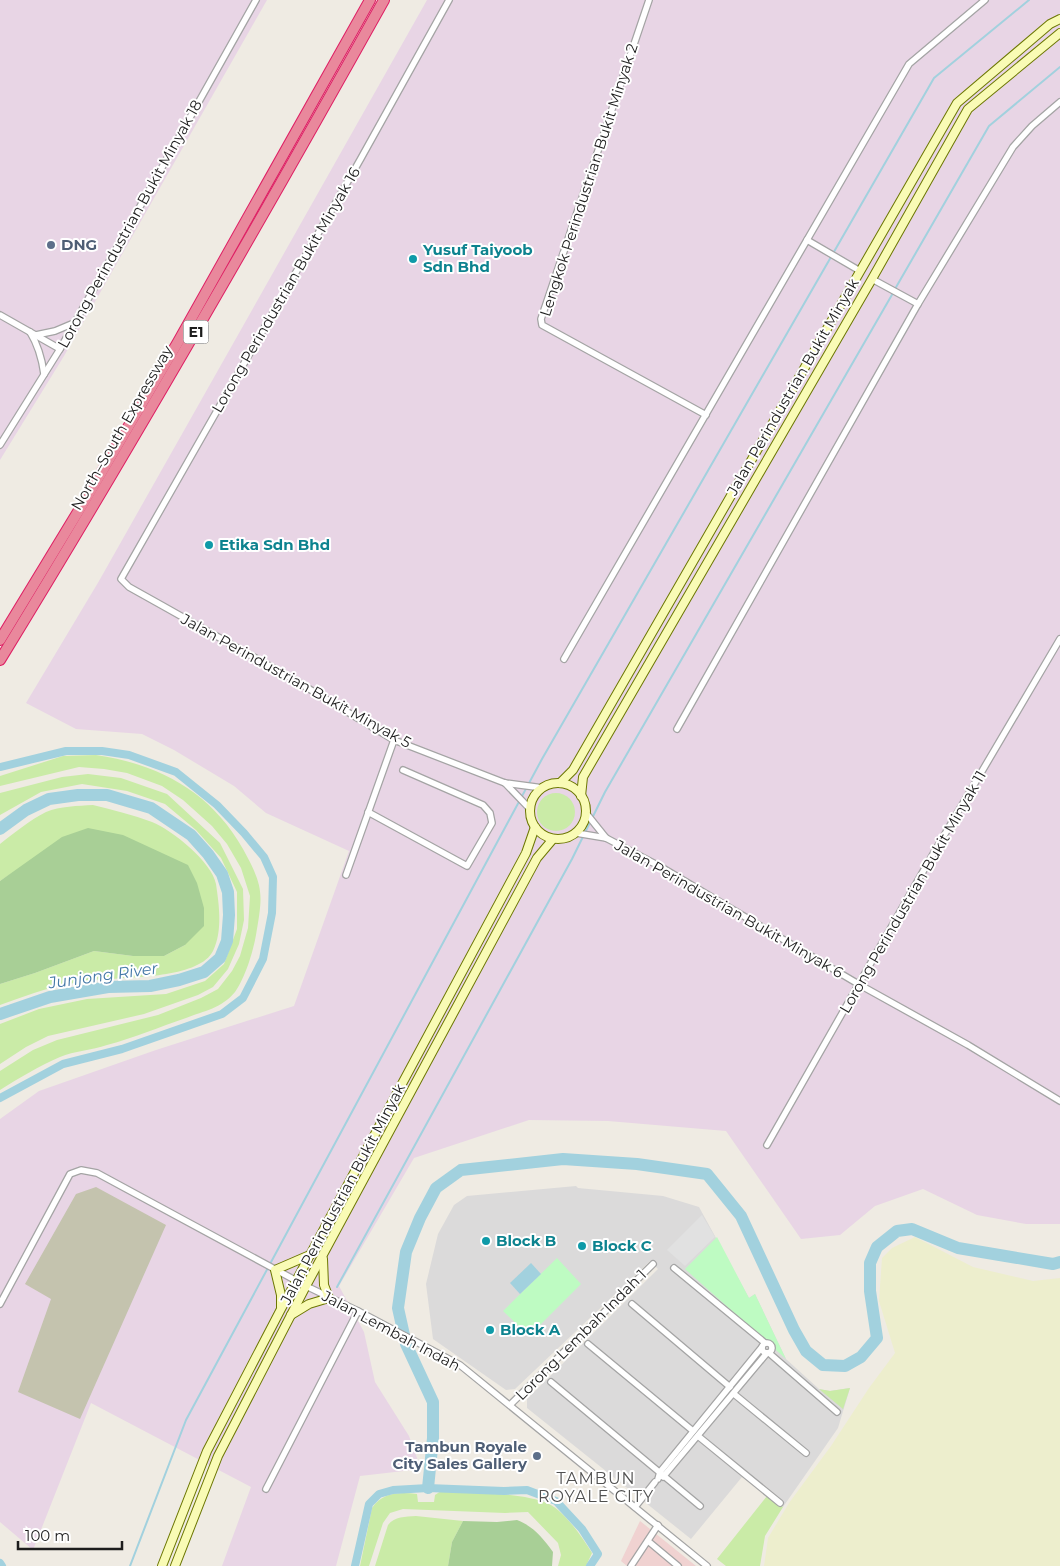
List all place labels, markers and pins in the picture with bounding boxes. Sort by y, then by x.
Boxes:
place label: DNG [61,235,97,254]
marker: DNG [45,239,57,251]
place label: Yusuf Taiyoob Sdn Bhd [422,240,533,276]
marker: Yusuf Taiyoob Sdn Bhd [407,253,419,265]
place label: Etika Sdn Bhd [219,535,330,554]
marker: Etika Sdn Bhd [203,539,215,551]
place label: Block B [496,1231,556,1250]
marker: Block B [480,1235,492,1247]
place label: Block C [592,1236,652,1255]
marker: Block C [576,1240,588,1252]
place label: Block A [500,1320,561,1339]
marker: Block A [484,1324,496,1336]
place label: Tambun Royale City Sales Gallery [392,1437,528,1473]
marker: Tambun Royale City Sales Gallery [531,1450,543,1462]

